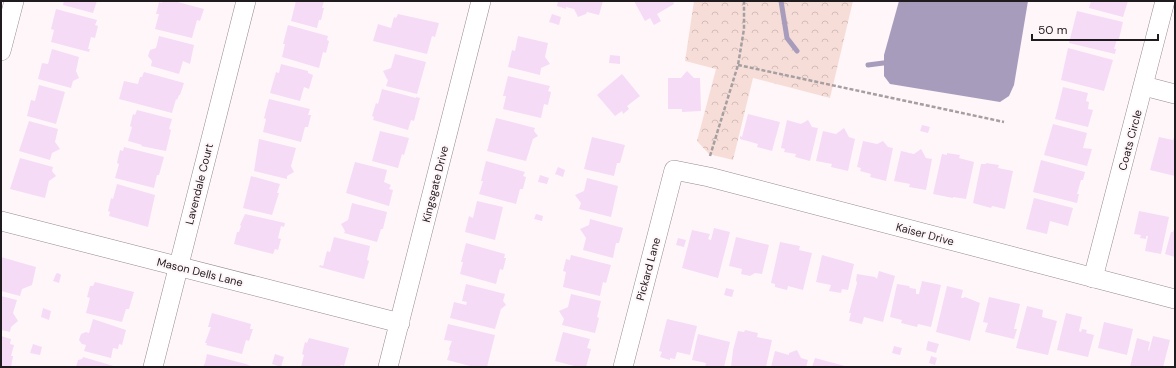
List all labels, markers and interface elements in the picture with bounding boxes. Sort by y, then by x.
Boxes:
scale bar [1032,16,1158,42]
text: 50 m [1038,22,1067,38]
street label: Coats Circle [1115,108,1145,172]
street label: Lavendale Court [182,142,216,226]
street label: Kingsgate Drive [419,144,451,224]
street label: Kaiser Drive [894,220,956,248]
street label: Pickard Lane [633,236,663,302]
street label: Mason Dells Lane [156,255,244,289]

